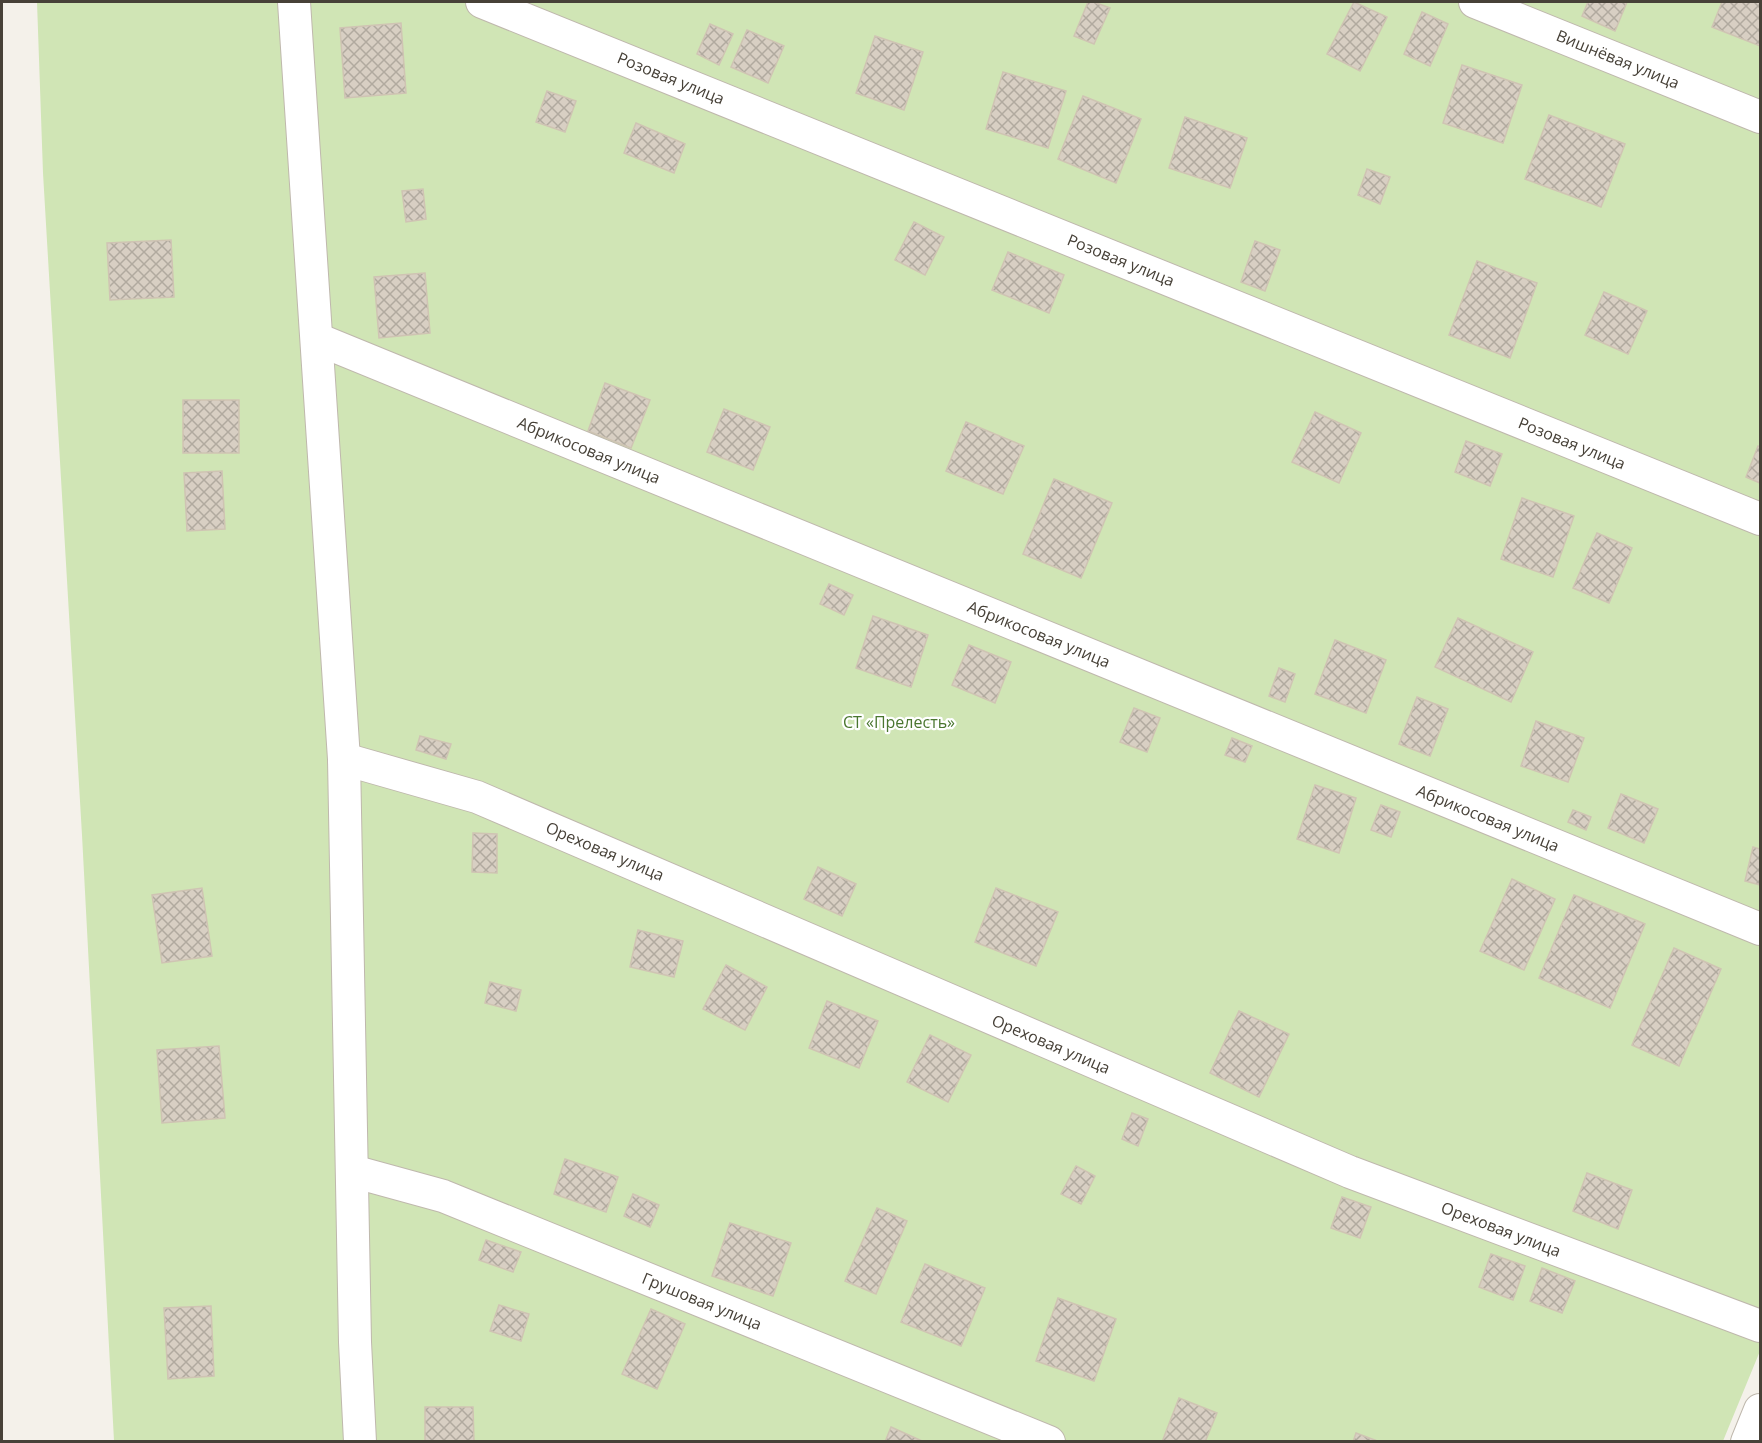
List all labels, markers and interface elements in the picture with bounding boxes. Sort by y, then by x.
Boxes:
street label: Вишнёвая улица [1553,24,1683,94]
street label: Розовая улица [614,46,728,110]
street label: Розовая улица [1064,228,1178,292]
street label: Абрикосовая улица [514,411,664,489]
street label: Розовая улица [1515,411,1629,475]
street label: Абрикосовая улица [964,595,1114,673]
park label: СТ «Прелесть» [843,711,955,733]
street label: Абрикосовая улица [1413,779,1563,857]
street label: Ореховая улица [542,816,668,886]
street label: Ореховая улица [988,1009,1114,1079]
street label: Ореховая улица [1438,1196,1564,1262]
street label: Грушовая улица [639,1267,765,1335]

